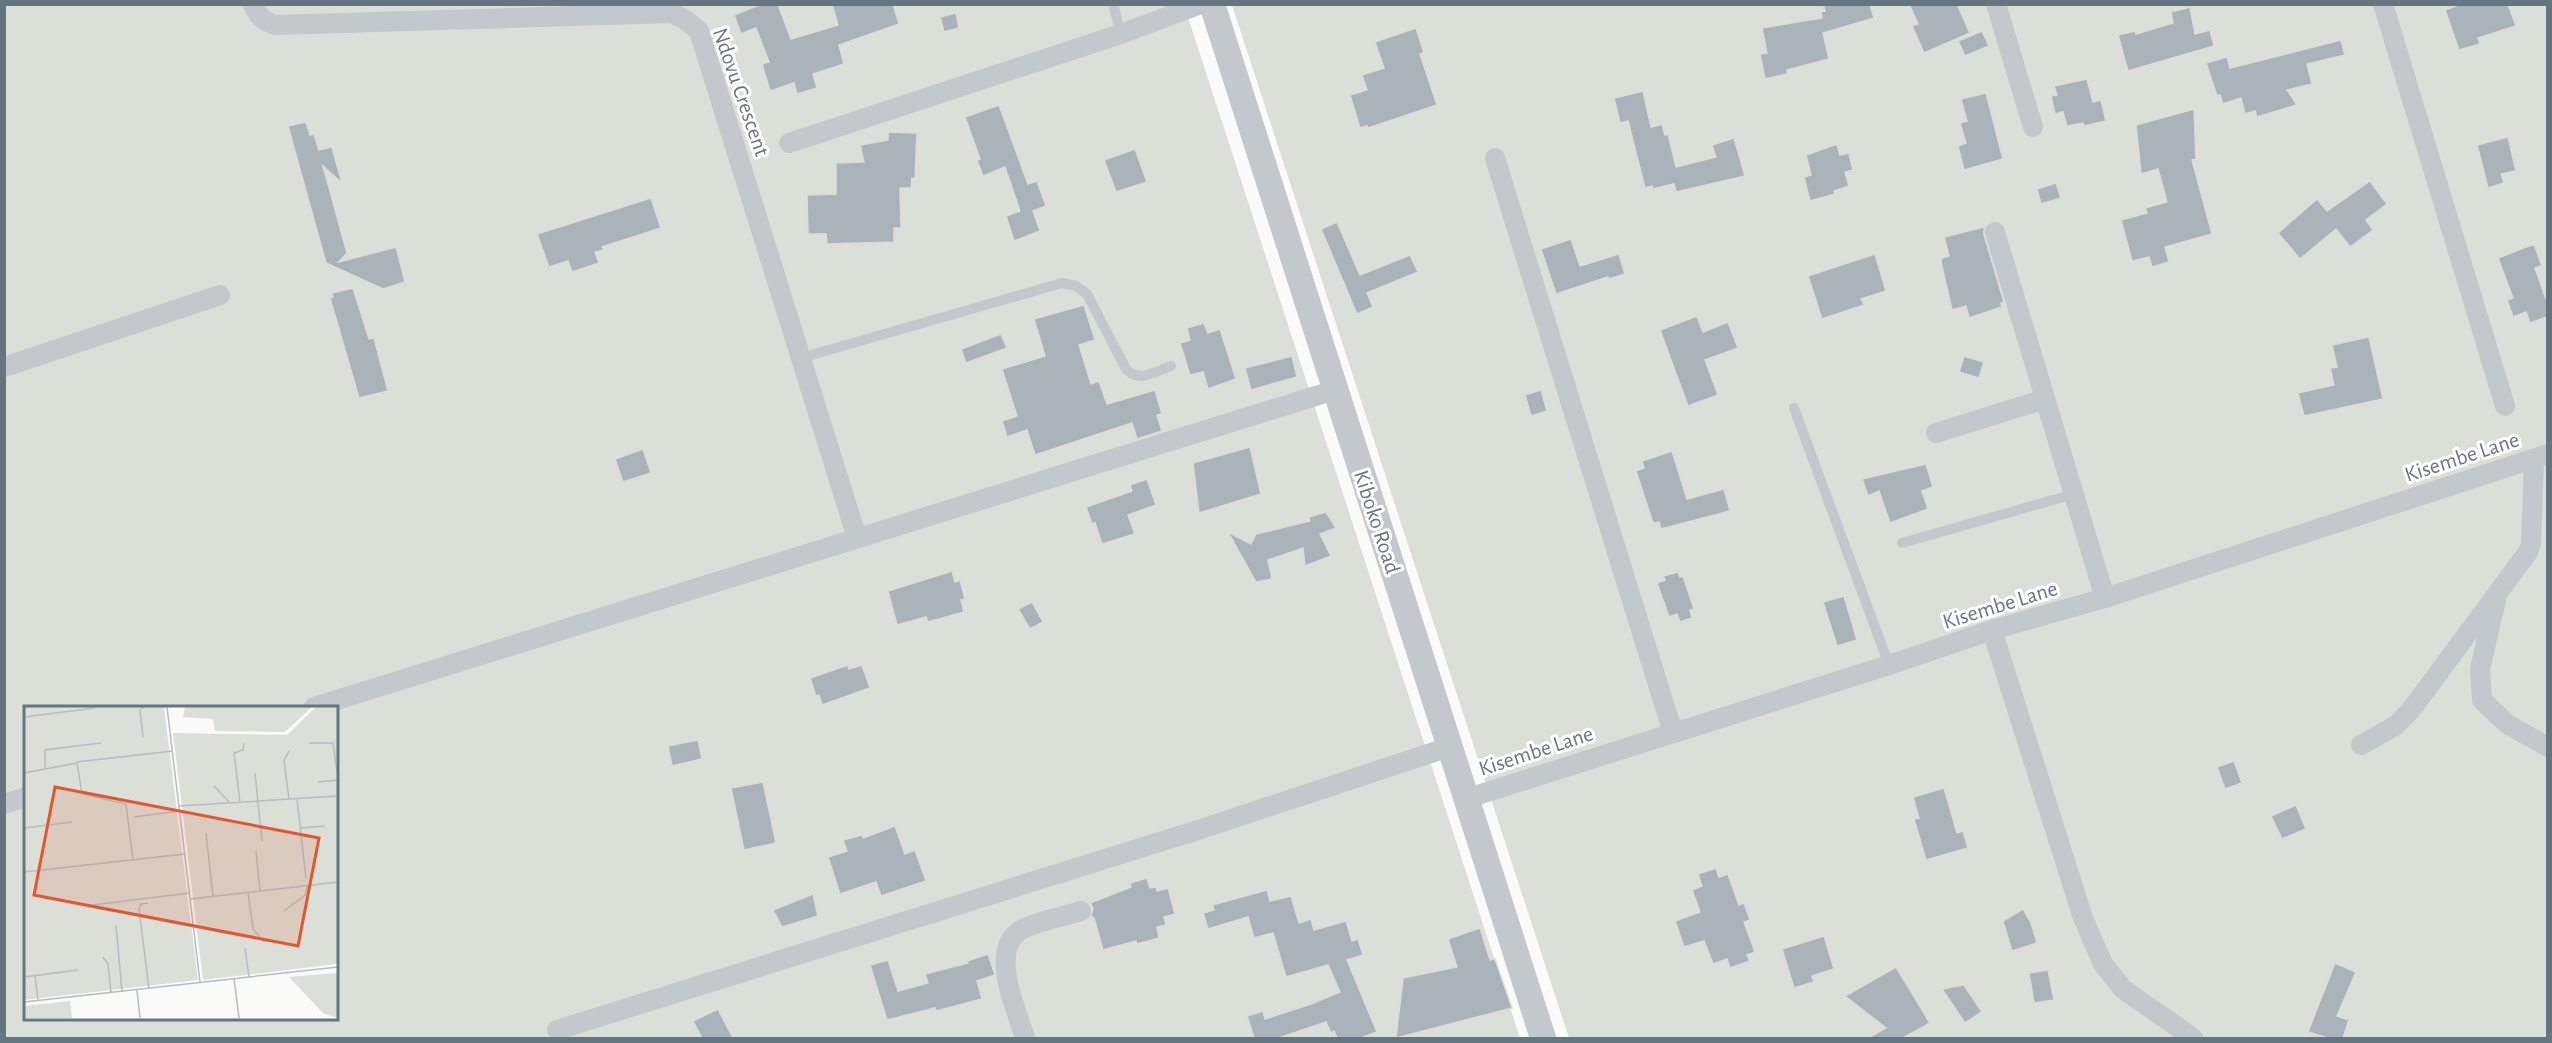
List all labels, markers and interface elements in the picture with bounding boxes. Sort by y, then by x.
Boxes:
street label: Ndovu Crescent [709,25,773,159]
street label: Kisembe Lane [2402,428,2522,486]
street label: Kiboko Road [1350,468,1404,576]
street label: Kisembe Lane [1940,577,2060,633]
inset map [24,706,338,1019]
street label: Kisembe Lane [1476,722,1596,780]

